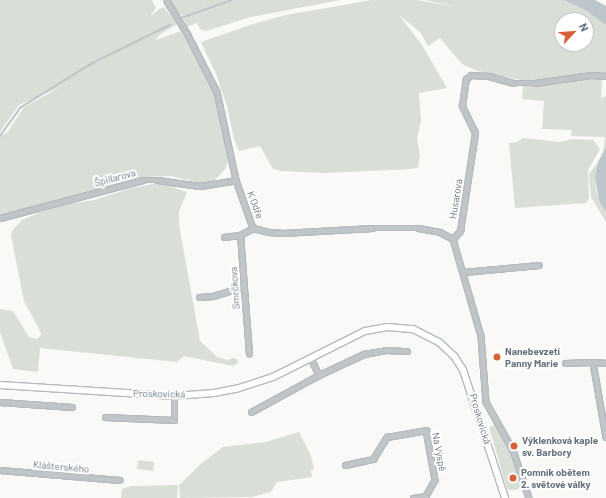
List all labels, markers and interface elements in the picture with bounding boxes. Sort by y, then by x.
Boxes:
north arrow [554,12,594,52]
text: N [577,21,592,33]
street label: Špillarova [93,167,137,189]
street label: Husarova [447,178,465,220]
street label: K Odře [244,189,266,221]
street label: Smrčkova [228,266,242,310]
place label: Nanebevzetí Panny Marie [505,345,560,368]
marker: Nanebevzetí Panny Marie [492,352,502,362]
street label: Proskovická [133,388,185,400]
street label: Proskovická [467,392,493,446]
street label: Na Výspě [429,431,449,473]
place label: Výklenková kaple sv. Barbory [522,434,598,458]
marker: Výklenková kaple sv. Barbory [509,441,519,451]
street label: Klášterského [32,459,90,475]
place label: Pomník obětem 2. světové války [521,466,591,490]
marker: Pomník obětem 2. světové války [508,473,518,483]

